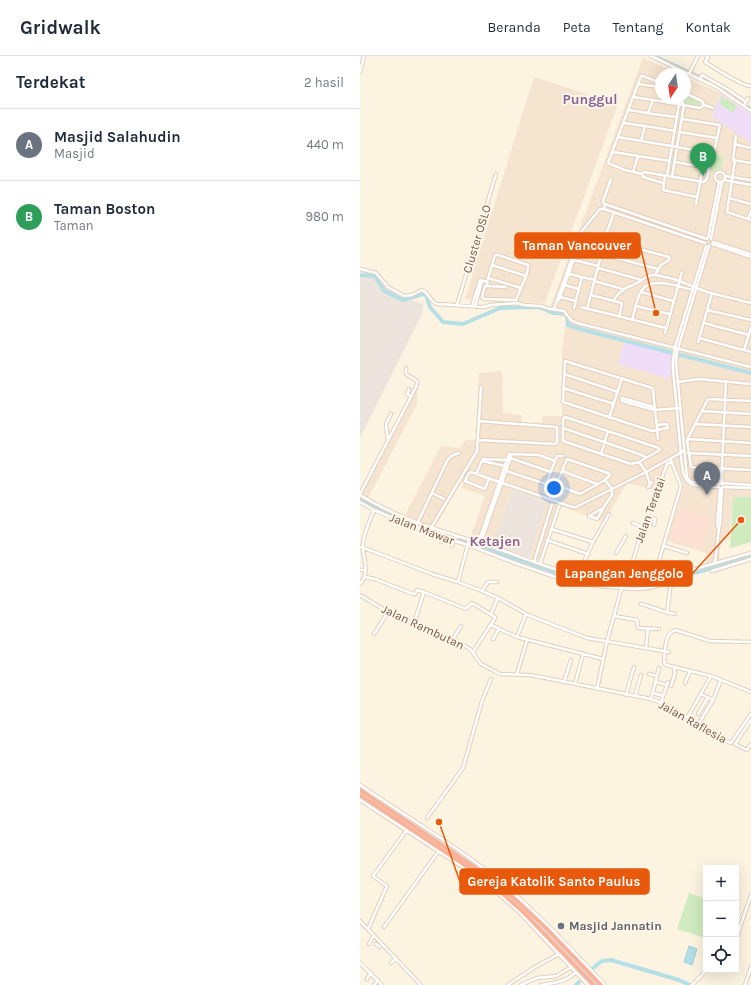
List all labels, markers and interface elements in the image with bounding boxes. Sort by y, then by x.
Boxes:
text: Gridwalk [20,17,101,39]
text: Beranda [488,19,541,36]
text: Peta [563,19,591,36]
text: Tentang [613,19,664,36]
text: Kontak [686,19,731,36]
north arrow [655,68,691,104]
text: Terdekat [16,72,85,92]
text: 2 hasil [304,75,344,90]
district label: Punggul [563,91,617,108]
text: Masjid Salahudin [54,128,181,146]
text: A [25,137,33,152]
text: 440 m [307,137,344,152]
pin: B [690,143,716,176]
text: Masjid [54,146,95,161]
text: Taman Boston [54,200,155,218]
street label: Cluster OSLO [460,203,494,275]
text: B [25,209,33,224]
text: 980 m [306,209,344,224]
text: Taman [54,218,94,233]
callout: Taman Vancouver [515,233,640,258]
text: Taman Vancouver [523,238,632,253]
pin: A [694,462,720,495]
street label: Jalan Teratai [632,475,668,545]
your location [544,478,564,498]
street label: Jalan Mawar [388,510,457,548]
district label: Ketajen [469,533,521,550]
callout: Lapangan Jenggolo [557,561,692,586]
text: Lapangan Jenggolo [565,566,683,581]
street label: Jalan Rambutan [380,602,466,652]
street label: Jalan Raflesia [657,698,729,746]
map controls [703,865,739,973]
button: + [703,865,739,901]
callout: Gereja Katolik Santo Paulus [460,869,649,894]
text: Gereja Katolik Santo Paulus [468,874,641,889]
button: − [703,901,739,937]
place label: Masjid Jannatin [569,919,662,933]
marker: Masjid Jannatin [556,921,566,931]
button: locate [703,937,739,973]

